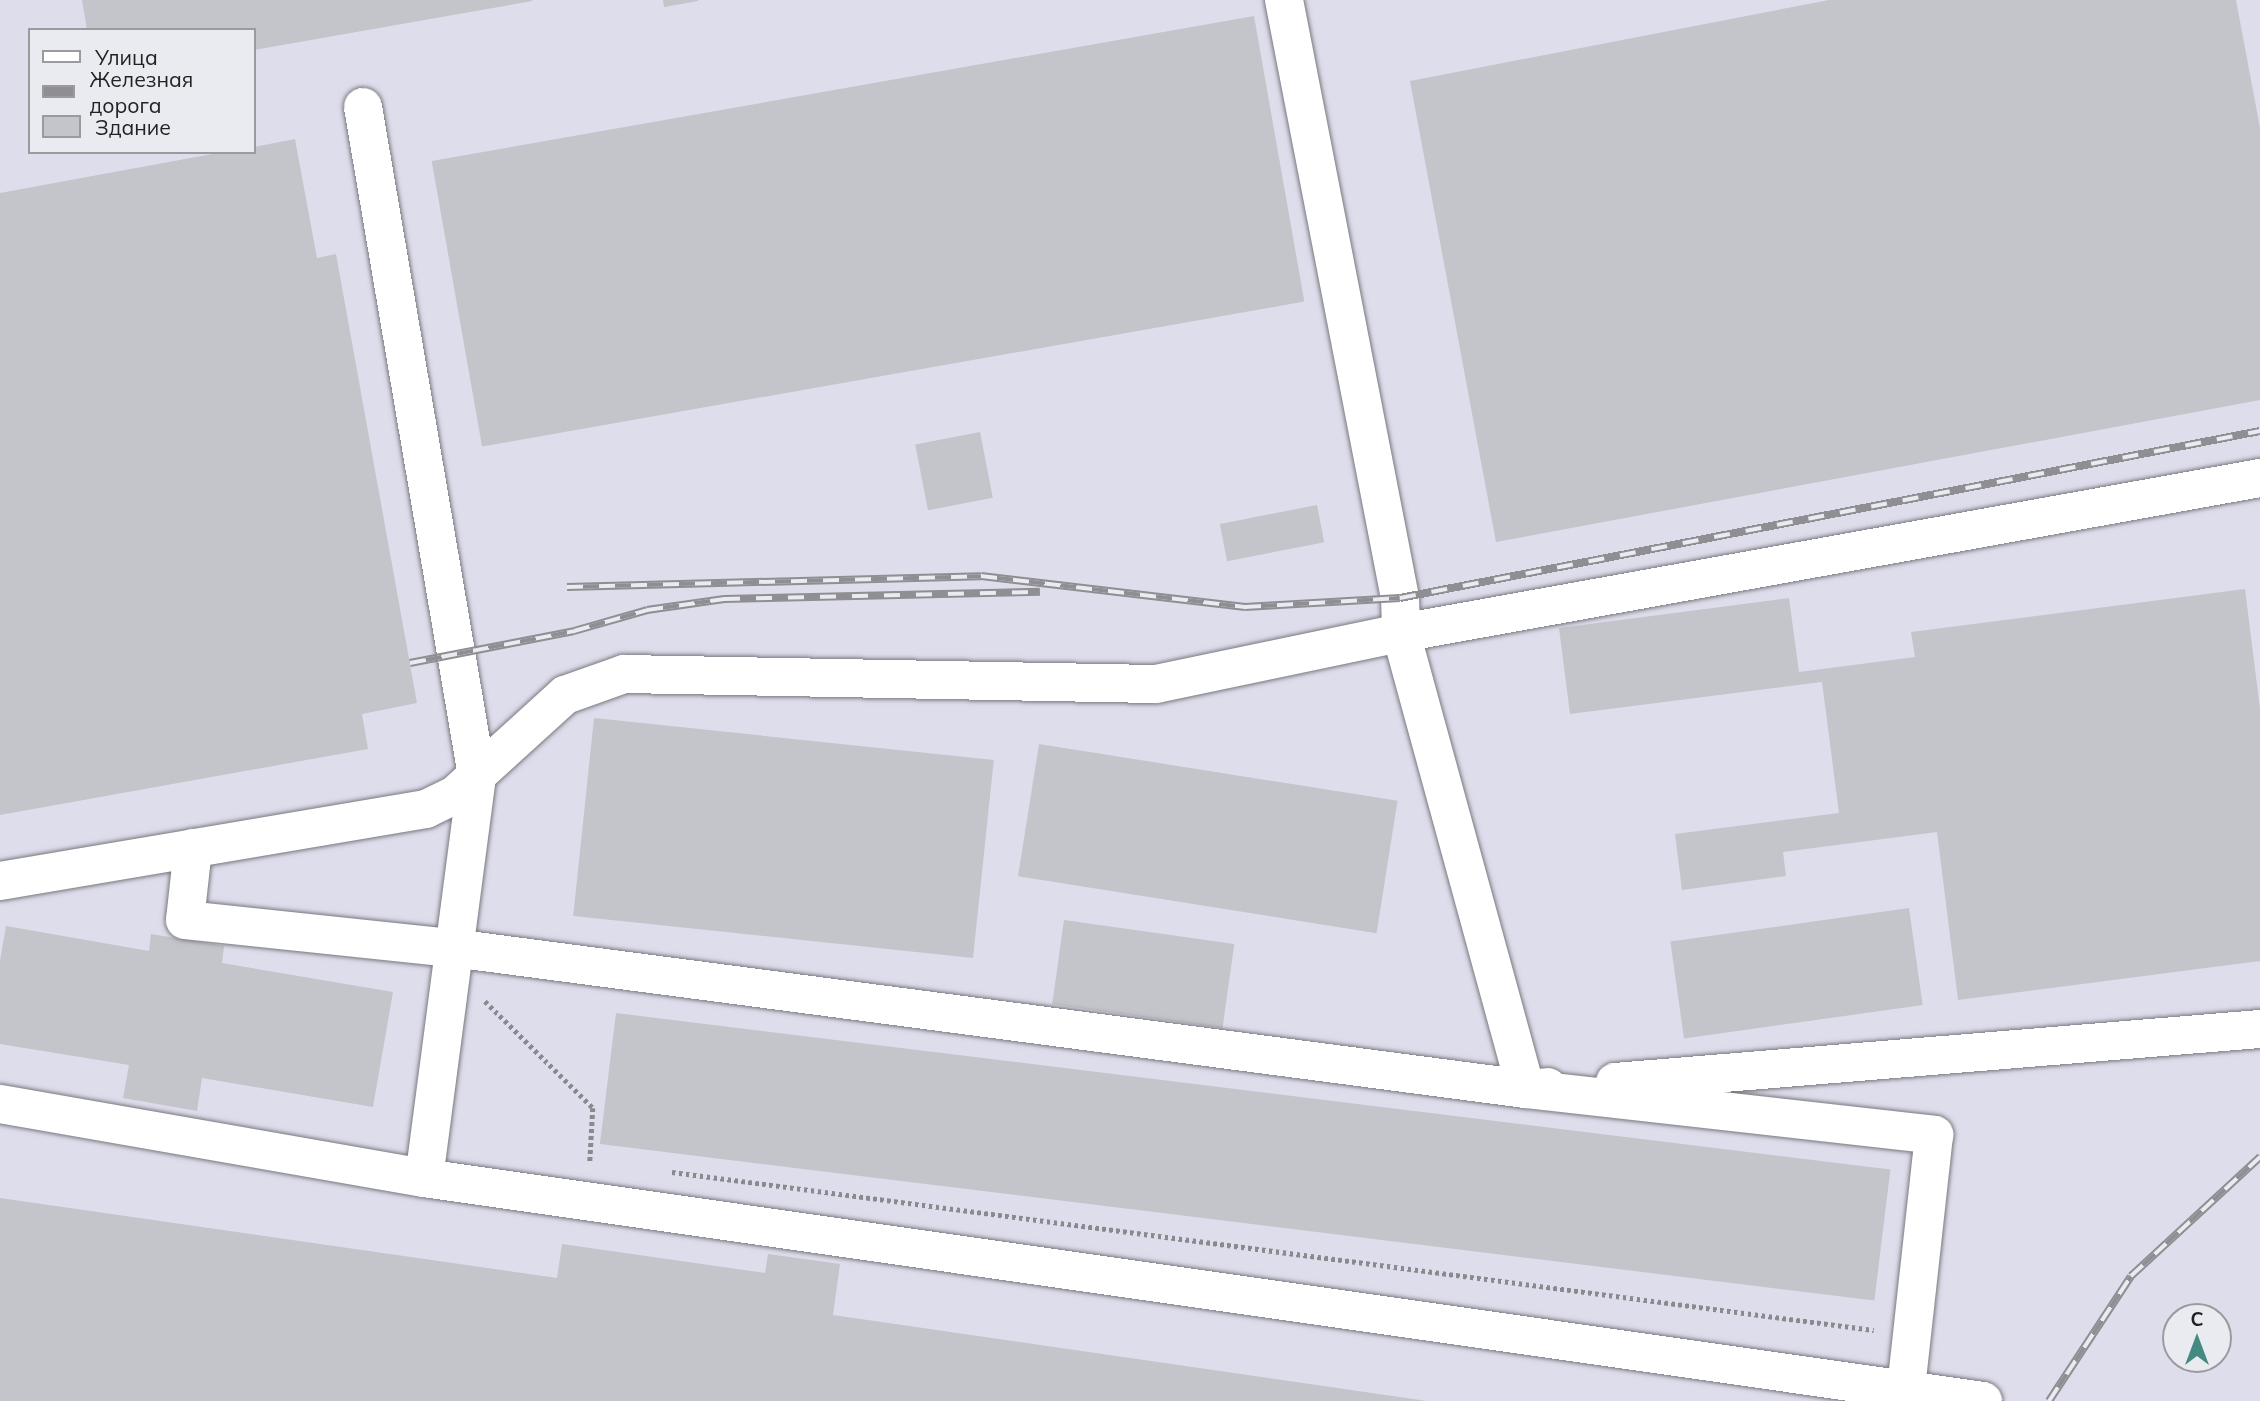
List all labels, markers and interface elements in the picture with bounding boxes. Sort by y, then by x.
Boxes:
legend [28,28,256,154]
text: Улица [95,44,158,70]
text: Железная дорога [89,66,193,118]
text: Здание [95,114,171,140]
north arrow [2162,1303,2232,1373]
text: С [2190,1307,2204,1331]

